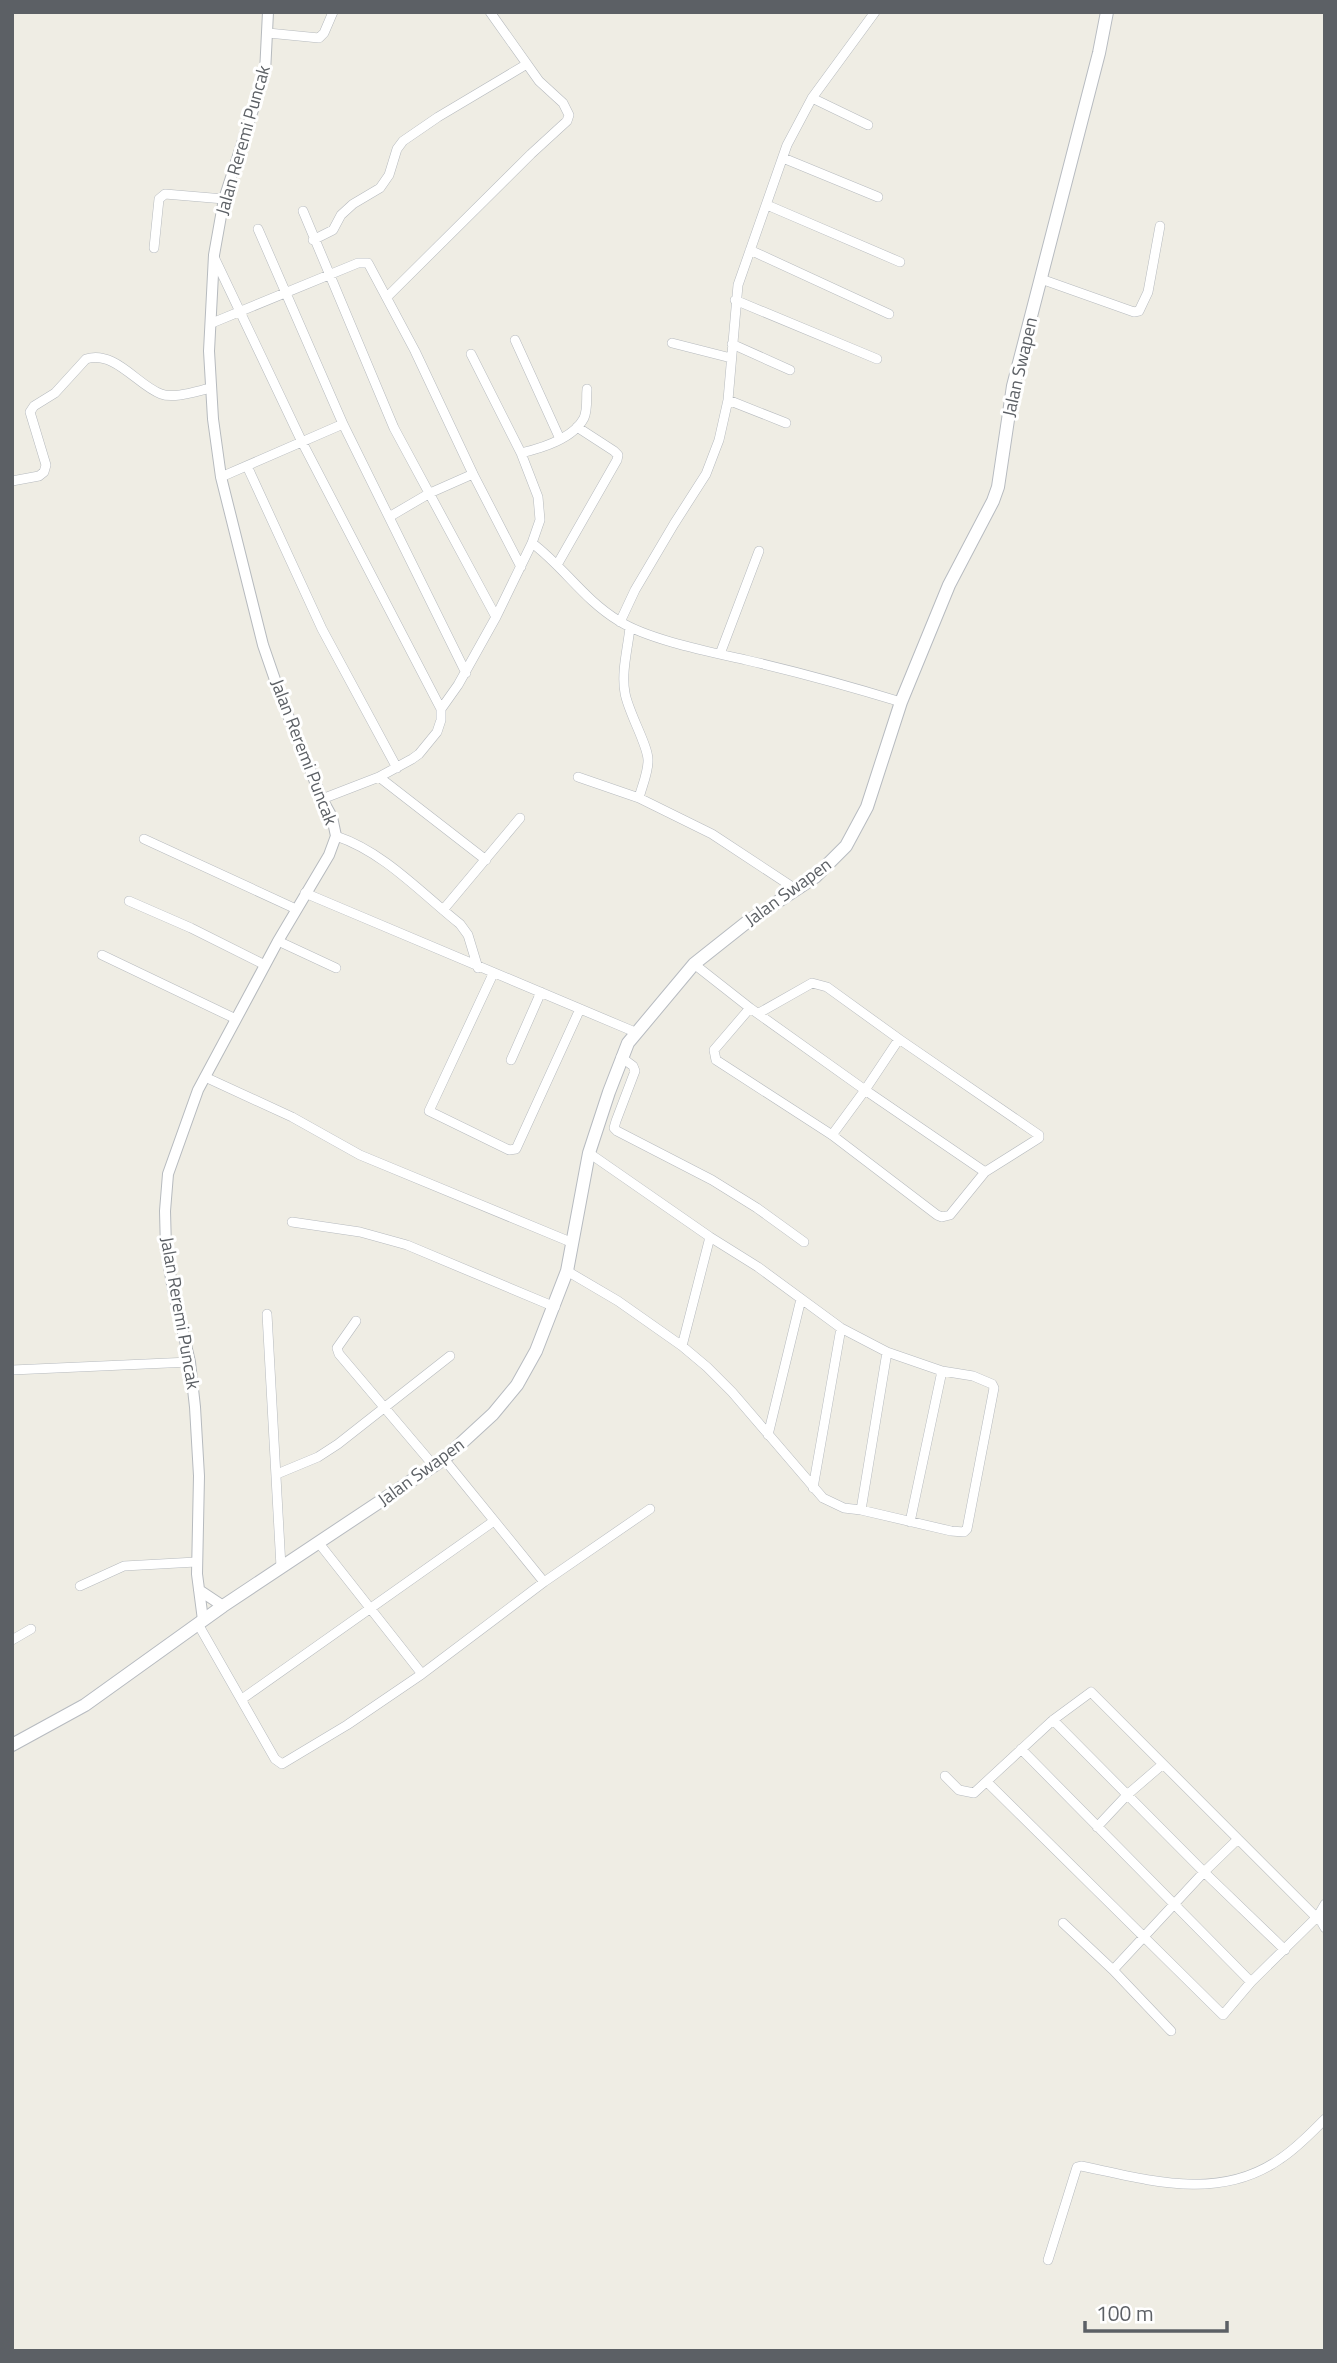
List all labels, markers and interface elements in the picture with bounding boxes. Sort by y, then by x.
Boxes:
street label: Jalan Reremi Puncak [208,62,277,218]
street label: Jalan Swapen [995,314,1044,419]
street label: Jalan Reremi Puncak [264,675,345,829]
street label: Jalan Swapen [739,851,837,932]
street label: Jalan Reremi Puncak [154,1234,207,1392]
street label: Jalan Swapen [372,1431,470,1512]
scale bar [1085,2290,1227,2334]
text: 100 m [1096,2297,1153,2329]

